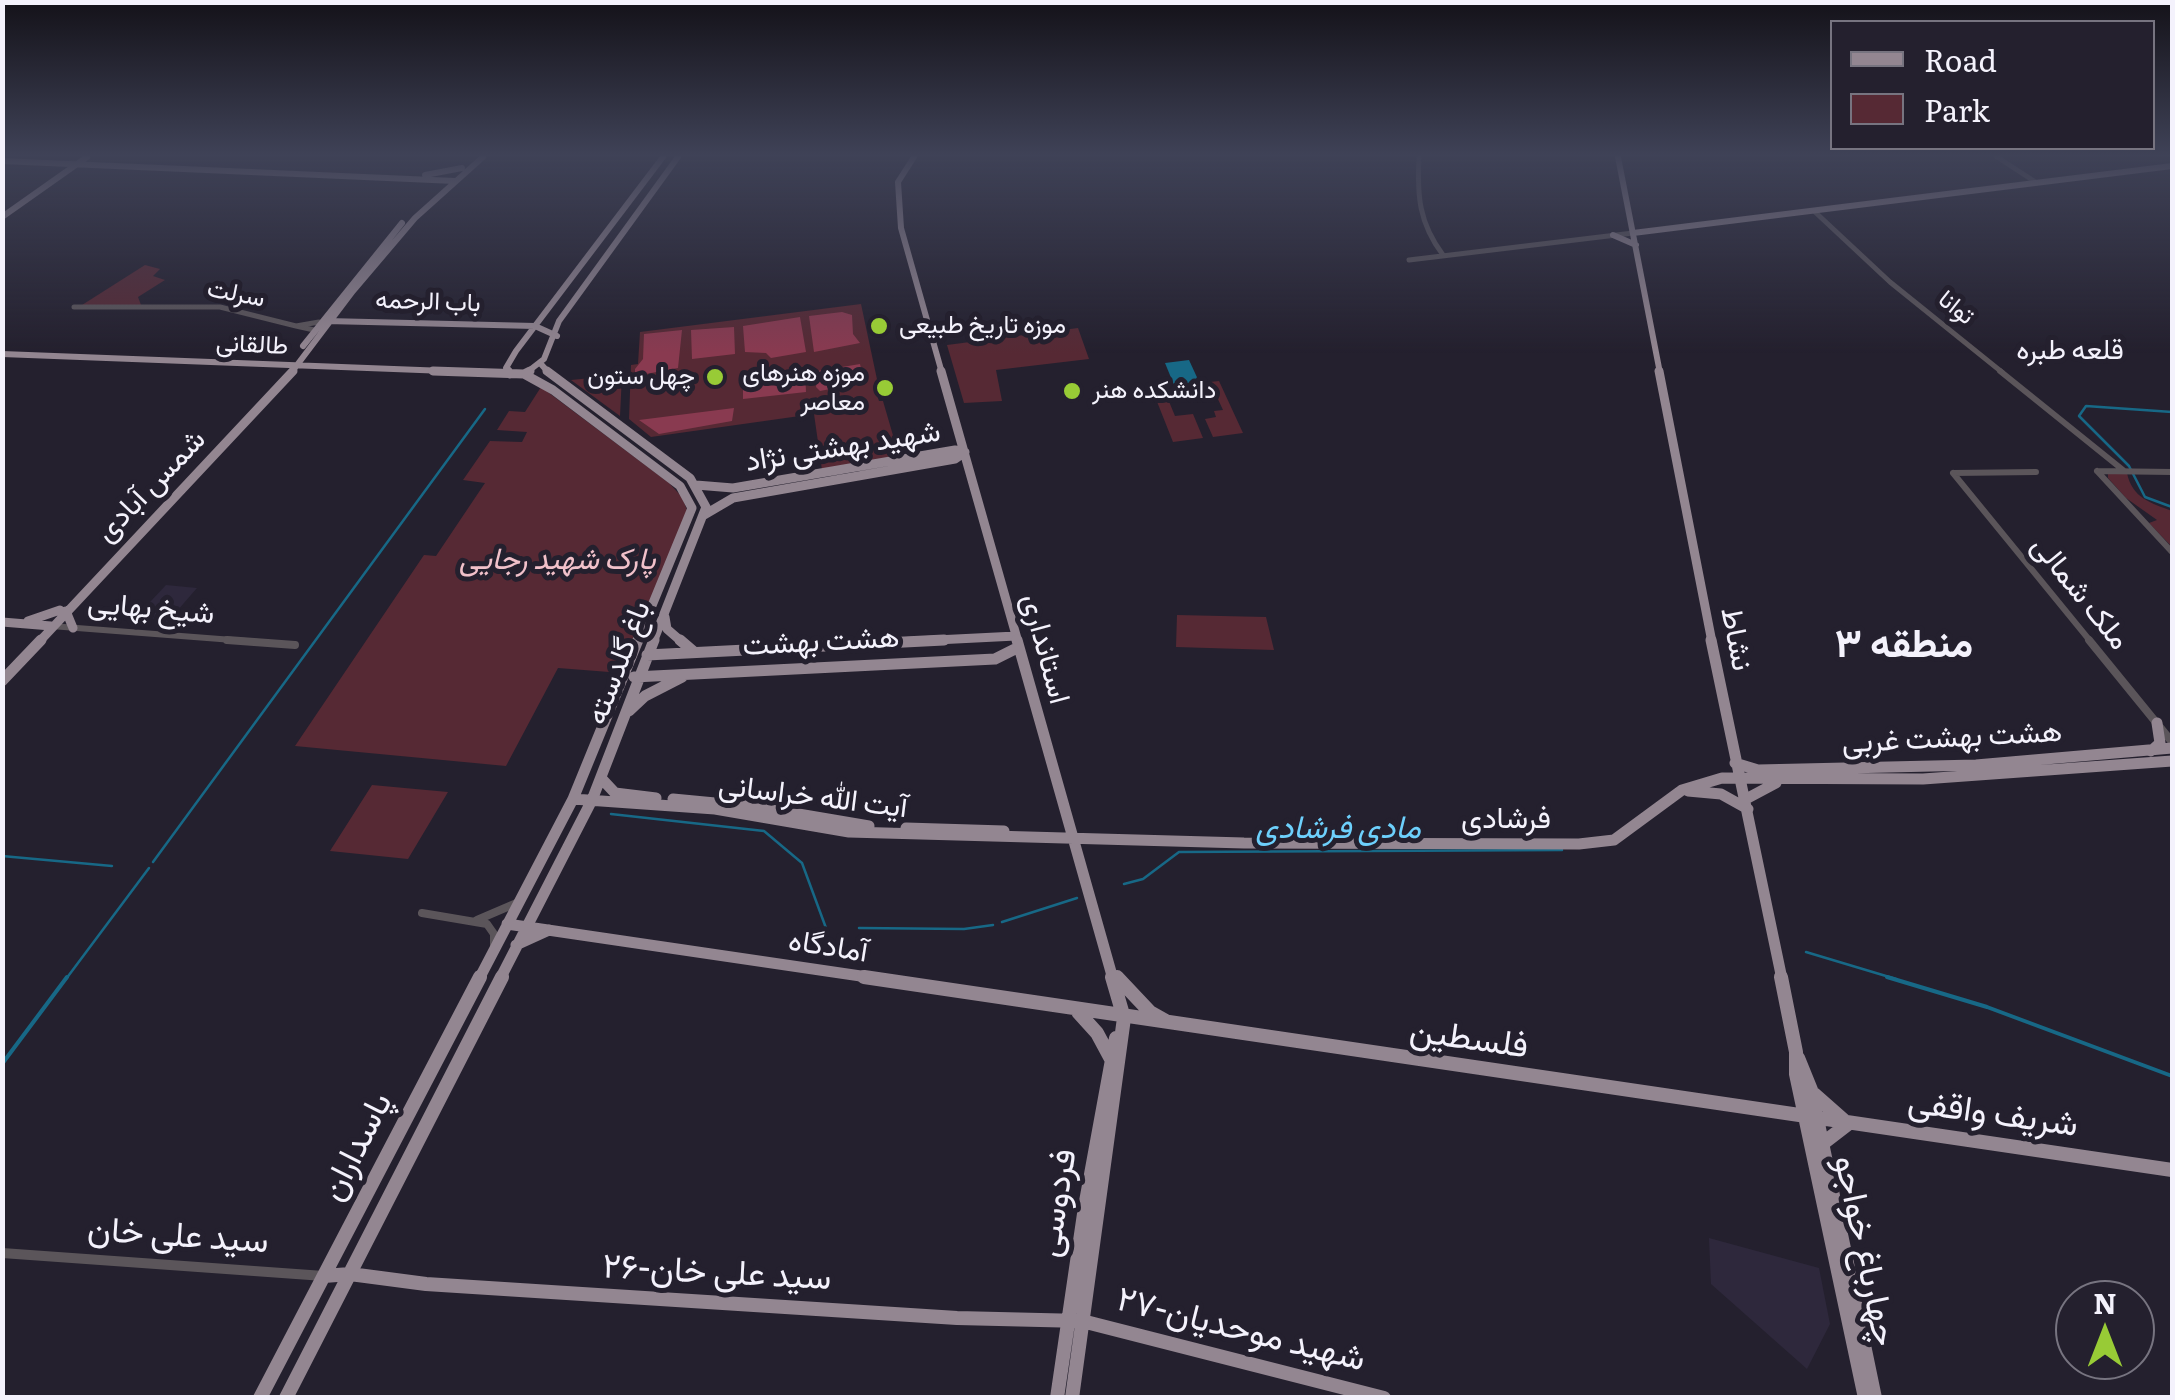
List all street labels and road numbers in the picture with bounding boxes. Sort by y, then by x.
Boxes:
street label: سرلت [205,274,267,314]
street label: توانا [1932,284,1980,332]
street label: باب الرحمه [375,285,481,319]
street label: طالقانی [215,328,289,362]
street label: شهید بهشتی نژاد [743,414,943,480]
street label: شمس آبادی [88,422,214,550]
street label: ملک شمالی [2023,529,2137,657]
street label: شیخ بهایی [86,586,216,632]
street label: استانداری [1013,590,1077,708]
street label: باغ گلدسته [579,596,659,730]
street label: نشاط [1712,604,1760,674]
street label: هشت بهشت [742,620,900,664]
street label: هشت بهشت غربی [1841,714,2063,762]
street label: آیت الله خراسانی [716,768,910,826]
street label: فرشادی [1461,801,1551,837]
street label: آمادگاه [786,923,870,971]
street label: فلسطین [1407,1010,1531,1068]
street label: شریف واقفی [1905,1081,2081,1147]
street label: پاسداران [312,1086,402,1208]
street label: فردوسی [1028,1146,1086,1260]
street label: چهارباغ خواجو [1824,1152,1906,1350]
street label: سید علی خان [86,1209,270,1263]
street label: ۲۶-سید علی خان [602,1246,832,1300]
street label: ۲۷-شهید موحدیان [1112,1279,1370,1381]

